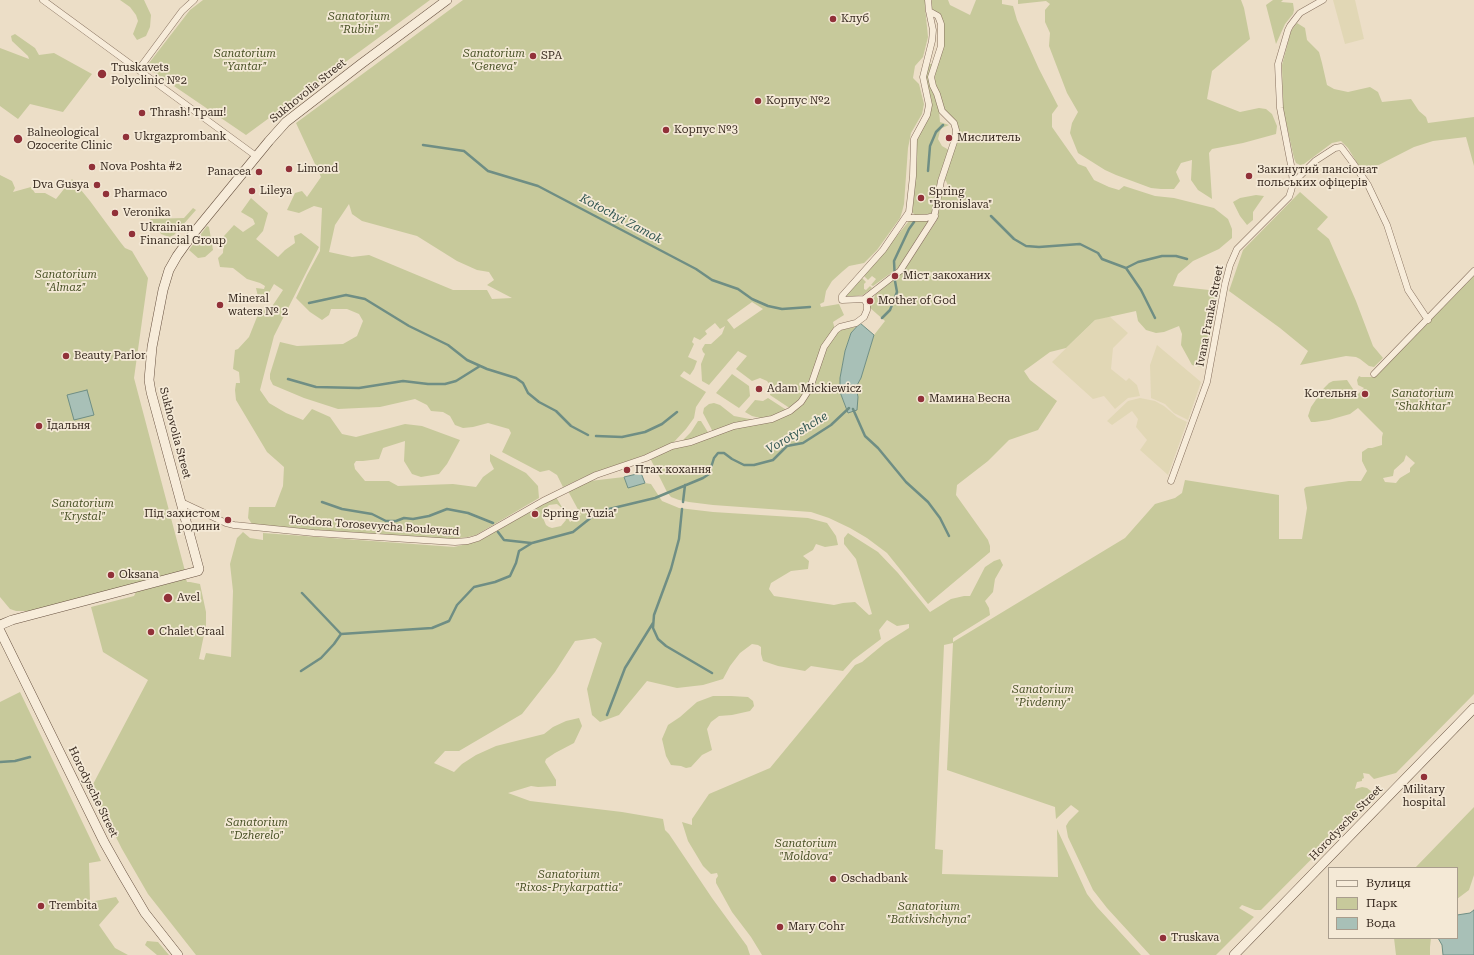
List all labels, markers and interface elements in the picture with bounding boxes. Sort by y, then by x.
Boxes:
park label: Sanatorium "Rubin" [328,10,390,36]
place label: Клуб [841,12,869,26]
marker: Клуб [828,14,838,24]
park label: Sanatorium "Yantar" [214,47,276,73]
park label: Sanatorium "Geneva" [463,47,525,73]
place label: SPA [541,49,562,63]
marker: SPA [528,51,538,61]
street label: Sukhovolia Street [267,56,349,126]
place label: Truskavets Polyclinic №2 [111,61,187,87]
marker: Truskavets Polyclinic №2 [96,68,108,80]
place label: Корпус №2 [766,94,830,108]
marker: Корпус №2 [753,96,763,106]
place label: Thrash! Траш! [150,106,226,120]
marker: Thrash! Траш! [137,108,147,118]
place label: Корпус №3 [674,123,738,137]
marker: Корпус №3 [661,125,671,135]
place label: Balneological Ozocerite Clinic [27,126,112,152]
place label: Ukrgazprombank [134,130,226,144]
place label: Мислитель [957,131,1020,145]
marker: Ukrgazprombank [121,132,131,142]
marker: Balneological Ozocerite Clinic [12,133,24,145]
marker: Мислитель [944,133,954,143]
place label: Nova Poshta #2 [100,160,182,174]
marker: Nova Poshta #2 [87,162,97,172]
place label: Limond [297,162,338,176]
place label: Закинутий пансіонат польських офіцерів [1257,163,1378,189]
marker: Limond [284,164,294,174]
place label: Panacea [207,165,251,179]
marker: Panacea [254,167,264,177]
marker: Закинутий пансіонат польських офіцерів [1244,171,1254,181]
place label: Dva Gusya [32,178,89,192]
marker: Dva Gusya [92,180,102,190]
place label: Lileya [260,184,292,198]
place label: Spring "Bronislava" [929,185,992,211]
marker: Lileya [247,186,257,196]
place label: Pharmaco [114,187,167,201]
marker: Pharmaco [101,189,111,199]
water label: Kotochyi Zamok [577,191,665,247]
marker: Spring "Bronislava" [916,193,926,203]
place label: Veronika [123,206,170,220]
marker: Veronika [110,208,120,218]
place label: Ukrainian Financial Group [140,221,226,247]
marker: Ukrainian Financial Group [127,229,137,239]
street label: Ivana Franka Street [1194,264,1226,368]
park label: Sanatorium "Almaz" [35,268,97,294]
place label: Міст закоханих [903,269,990,283]
marker: Міст закоханих [890,271,900,281]
place label: Mineral waters № 2 [228,292,288,318]
place label: Mother of God [878,294,956,308]
marker: Mother of God [865,296,875,306]
marker: Mineral waters № 2 [215,300,225,310]
place label: Beauty Parlor [74,349,146,363]
marker: Beauty Parlor [61,351,71,361]
place label: Adam Mickiewicz [767,382,861,396]
marker: Adam Mickiewicz [754,384,764,394]
street label: Sukhovolia Street [156,386,194,480]
place label: Котельня [1304,387,1357,401]
park label: Sanatorium "Shakhtar" [1392,387,1454,413]
marker: Котельня [1360,389,1370,399]
place label: Мамина Весна [929,392,1010,406]
marker: Мамина Весна [916,394,926,404]
water label: Vorotyshche [764,409,830,457]
place label: Їдальня [47,419,90,433]
marker: Їдальня [34,421,44,431]
place label: Птах кохання [635,463,711,477]
marker: Птах кохання [622,465,632,475]
park label: Sanatorium "Krystal" [52,497,114,523]
place label: Під захистом родини [144,507,220,533]
place label: Spring "Yuzia" [543,507,617,521]
marker: Spring "Yuzia" [530,509,540,519]
street label: Teodora Torosevycha Boulevard [288,513,460,539]
marker: Під захистом родини [223,515,233,525]
place label: Oksana [119,568,159,582]
marker: Oksana [106,570,116,580]
place label: Avel [177,591,200,605]
marker: Avel [162,592,174,604]
place label: Chalet Graal [159,625,225,639]
marker: Chalet Graal [146,627,156,637]
park label: Sanatorium "Pivdenny" [1012,683,1074,709]
street label: Horodysche Street [65,745,121,839]
marker: Military hospital [1419,772,1429,782]
street label: Horodysche Street [1307,783,1385,863]
place label: Military hospital [1402,783,1446,809]
park label: Sanatorium "Dzherelo" [226,816,288,842]
park label: Sanatorium "Moldova" [775,837,837,863]
legend [1328,867,1458,939]
park label: Sanatorium "Rixos-Prykarpattia" [516,868,622,894]
place label: Oschadbank [841,872,908,886]
marker: Oschadbank [828,874,838,884]
text: Вулиця [1366,876,1411,890]
text: Парк [1366,896,1398,910]
place label: Trembita [49,899,97,913]
park label: Sanatorium "Batkivshchyna" [887,900,971,926]
marker: Trembita [36,901,46,911]
text: Вода [1366,916,1395,930]
place label: Mary Cohr [788,920,845,934]
marker: Mary Cohr [775,922,785,932]
place label: Truskava [1171,931,1219,945]
marker: Truskava [1158,933,1168,943]

